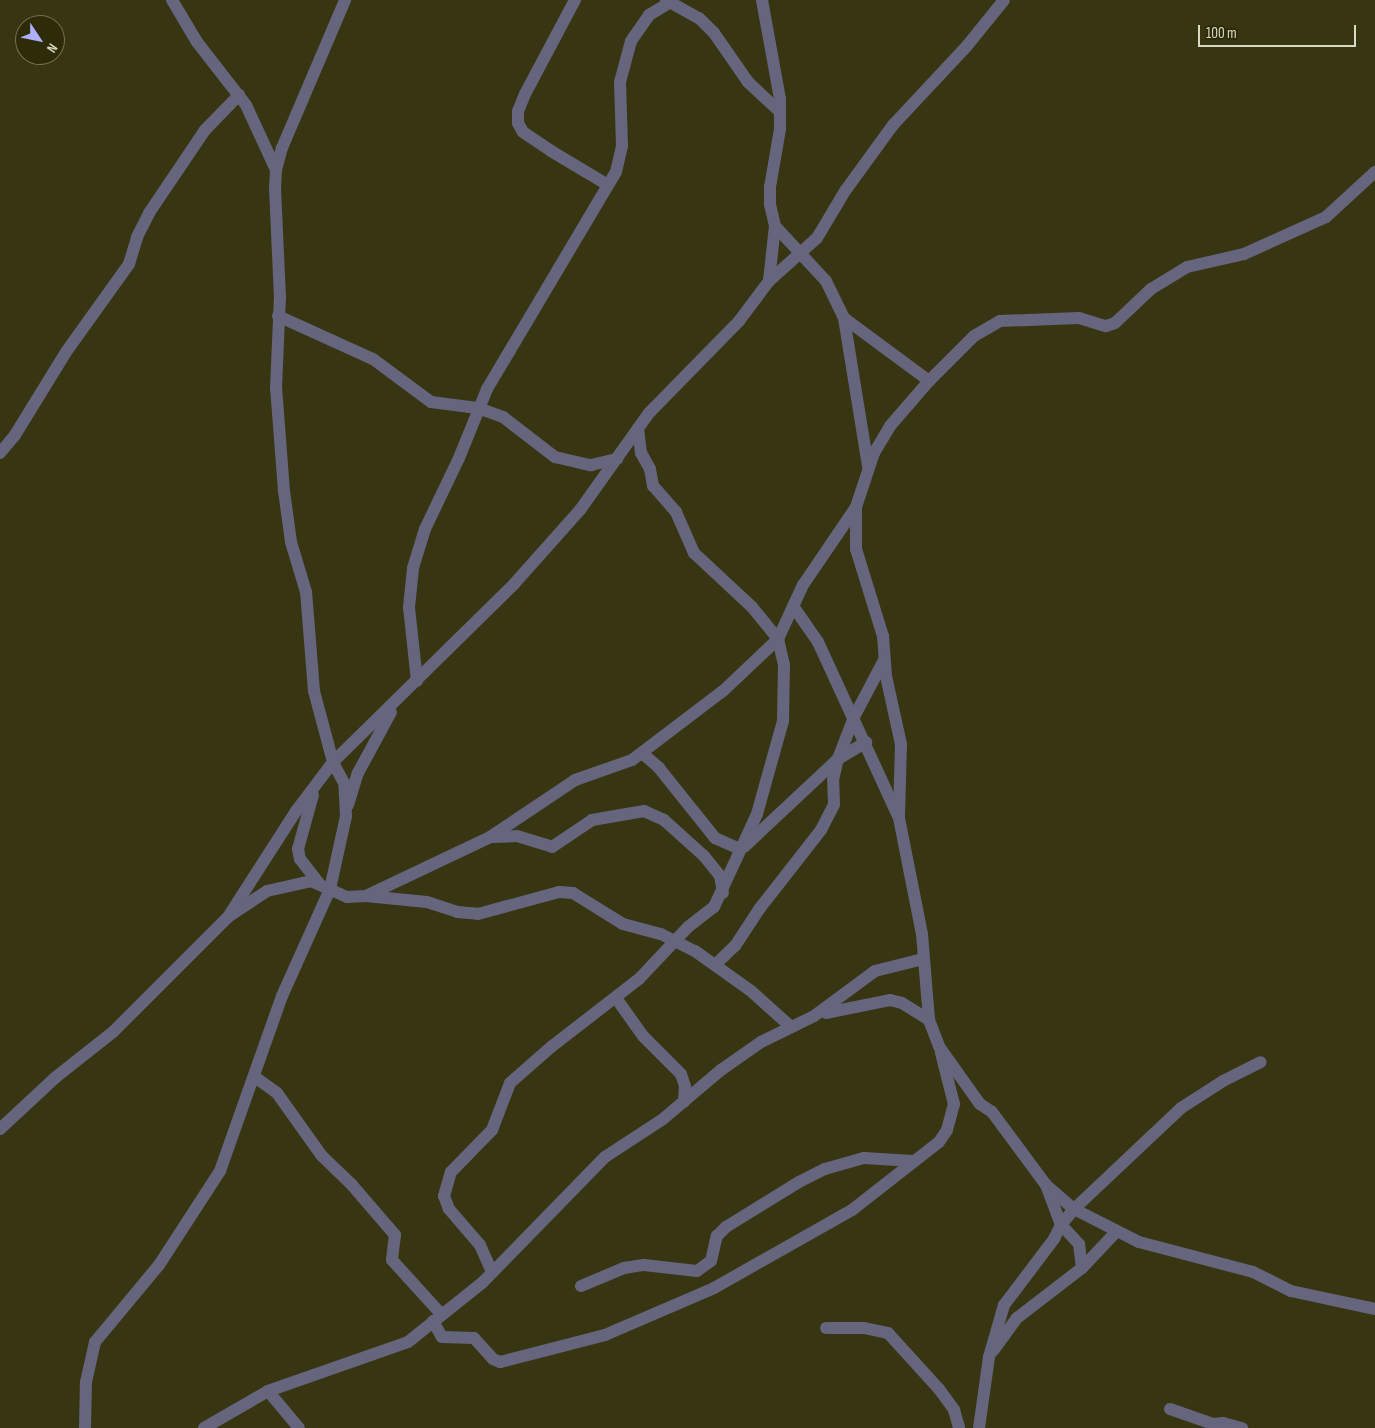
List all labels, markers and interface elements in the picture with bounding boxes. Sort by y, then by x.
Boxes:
north arrow [15,15,65,65]
scale bar [1200,15,1358,47]
text: 100 m [1206,24,1237,43]
text: N [43,40,61,56]

